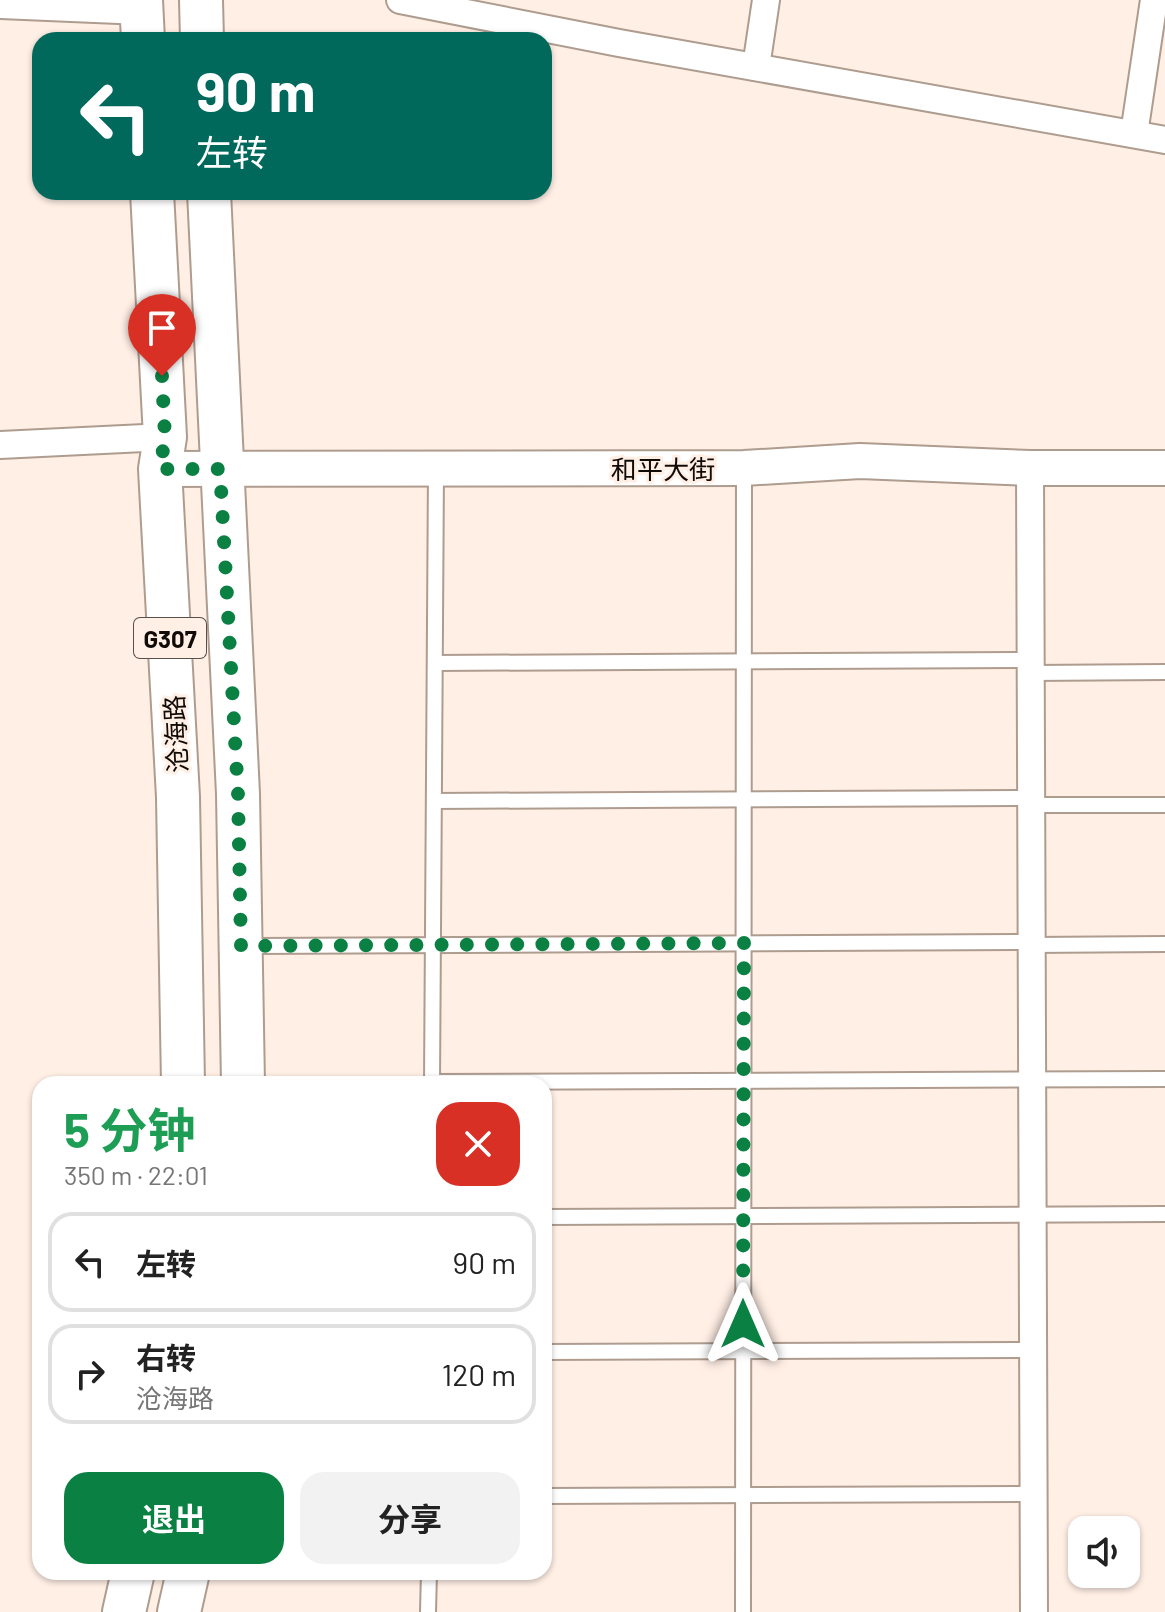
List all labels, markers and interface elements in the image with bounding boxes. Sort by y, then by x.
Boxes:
text: 90 m [196,56,316,123]
icon: left [64,64,168,168]
text: 左转 [196,130,268,173]
pin [128,294,196,376]
icon: arrive [140,306,184,350]
street label: 和平大街 [611,453,715,484]
road number: G307 [134,618,206,658]
street label: 沧海路 [157,694,193,774]
text: 5 分钟 [64,1100,195,1158]
button: close [436,1102,520,1186]
text: 350 m · 22:01 [64,1159,208,1190]
icon: left [68,1240,112,1284]
text: 90 m [453,1244,516,1280]
text: 左转 [136,1245,196,1281]
position arrow [701,1282,785,1366]
text: 右转 [136,1339,196,1375]
icon: right [68,1352,112,1396]
text: 120 m [442,1356,516,1392]
text: 沧海路 [136,1382,214,1413]
button: 退出 [64,1472,284,1564]
button: 分享 [300,1472,520,1564]
map controls [1068,1516,1140,1588]
button: sound [1068,1516,1140,1588]

